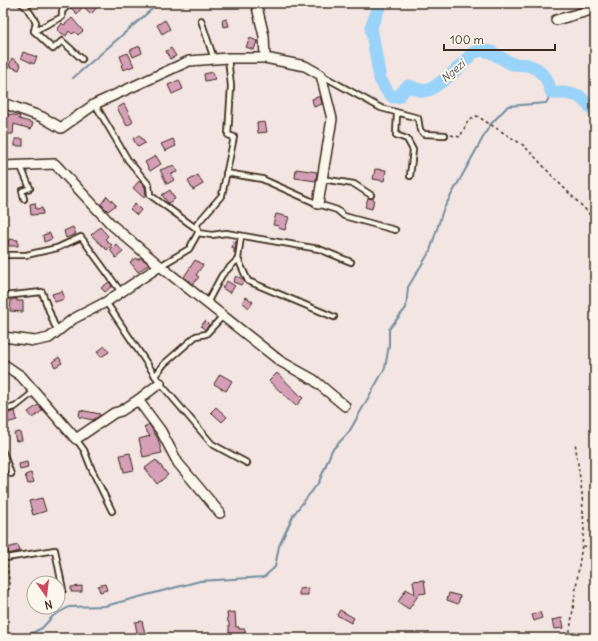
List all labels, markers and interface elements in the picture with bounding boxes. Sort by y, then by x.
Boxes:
scale bar [444,26,555,52]
text: 100 m [450,32,484,47]
water label: Ngezi [438,56,469,85]
north arrow [26,575,66,615]
text: N [43,597,54,612]

